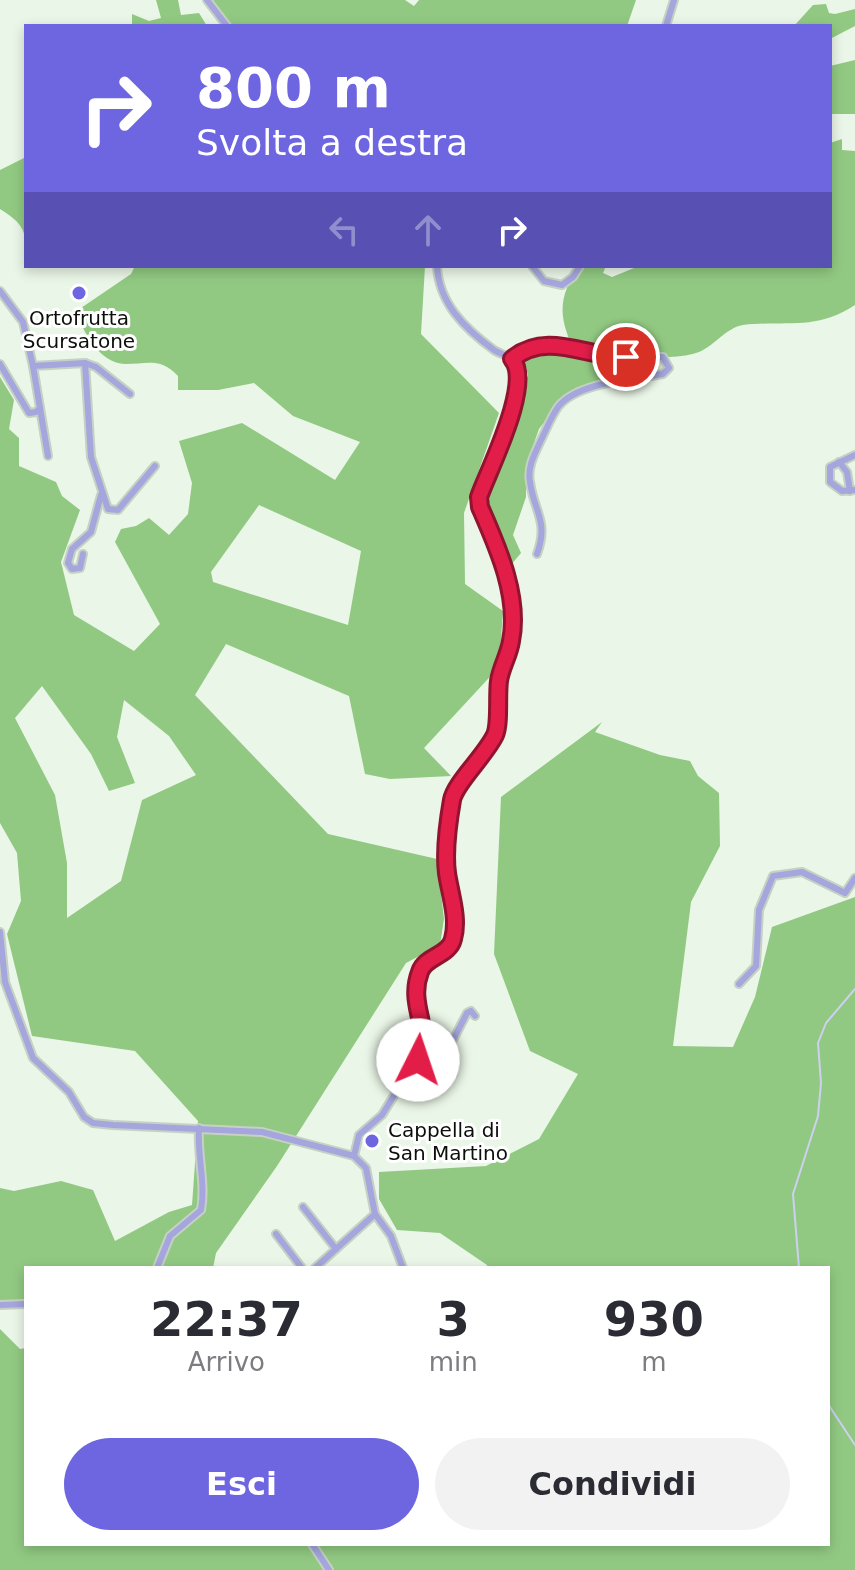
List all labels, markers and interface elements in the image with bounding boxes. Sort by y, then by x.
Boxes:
text: 800 m [196,55,391,120]
icon: right [64,56,168,160]
text: Svolta a destra [196,122,468,163]
icon: left [322,208,366,252]
icon: ahead [406,208,450,252]
icon: right [490,208,534,252]
marker: Ortofrutta Scursatone [70,284,88,302]
place label: Ortofrutta Scursatone [23,306,135,353]
pin [592,323,660,391]
icon: arrive [604,335,648,379]
position arrow [376,1018,460,1102]
place label: Cappella di San Martino [388,1118,508,1165]
marker: Cappella di San Martino [363,1132,381,1150]
text: 22:37 [150,1291,303,1347]
text: 3 [437,1291,470,1347]
text: 930 [604,1291,704,1347]
text: Arrivo [188,1347,265,1377]
text: min [429,1347,478,1377]
text: m [641,1347,667,1377]
button: Esci [64,1438,419,1530]
button: Condividi [435,1438,790,1530]

